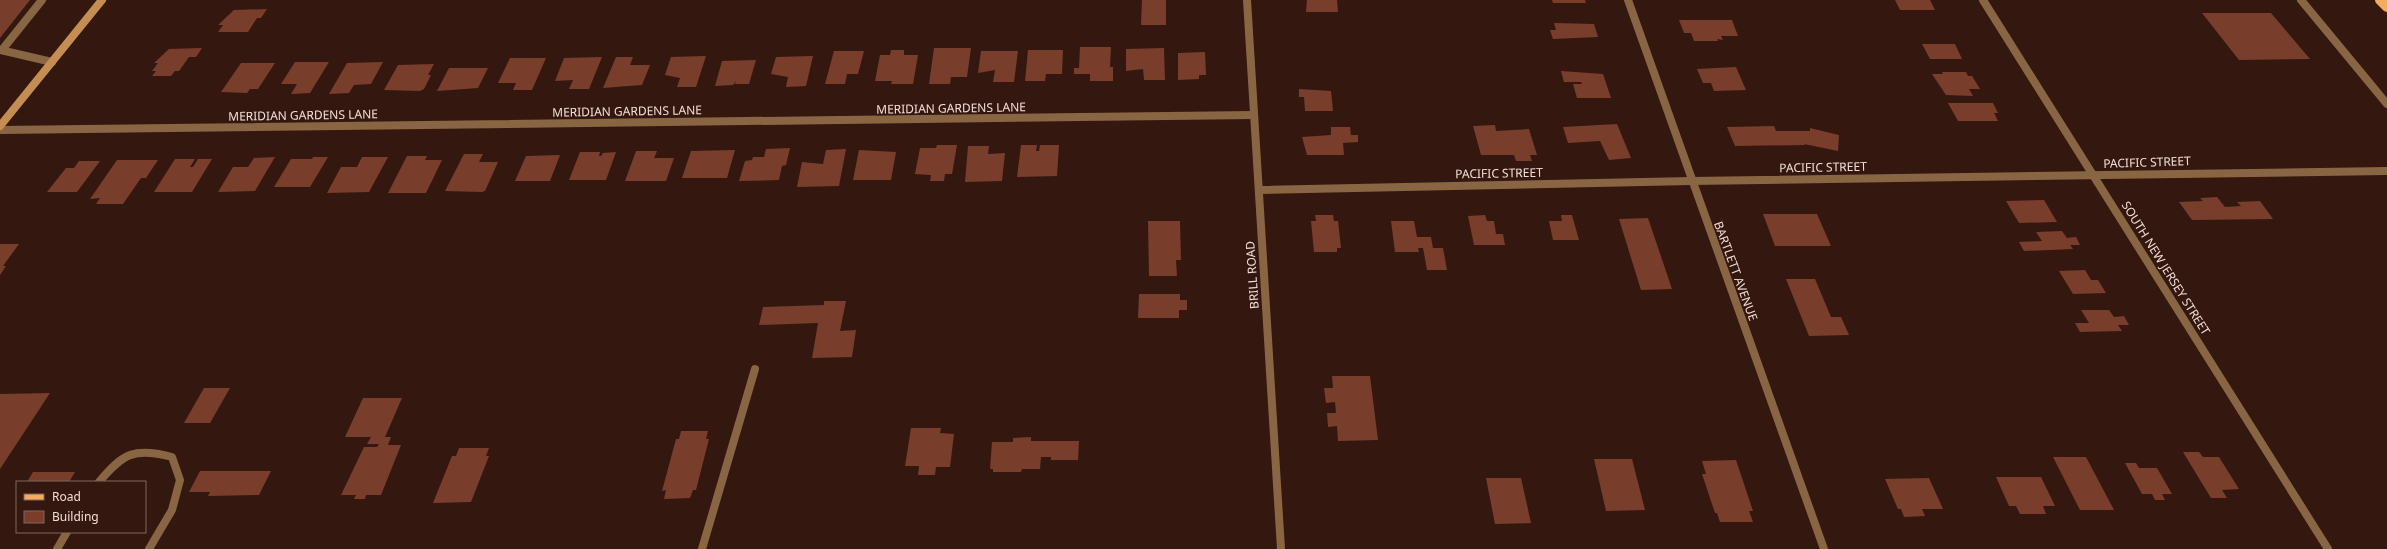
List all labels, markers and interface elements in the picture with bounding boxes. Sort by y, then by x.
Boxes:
street label: MERIDIAN GARDENS LANE [876,98,1026,118]
street label: MERIDIAN GARDENS LANE [552,101,702,121]
street label: MERIDIAN GARDENS LANE [228,105,378,125]
street label: PACIFIC STREET [2103,152,2191,172]
street label: PACIFIC STREET [1779,158,1867,176]
street label: PACIFIC STREET [1455,164,1543,182]
street label: SOUTH NEW JERSEY STREET [2118,198,2214,338]
street label: BARTLETT AVENUE [1710,219,1762,323]
street label: BRILL ROAD [1241,240,1263,310]
legend [16,481,146,533]
text: Road [52,488,81,505]
text: Building [52,508,99,525]

